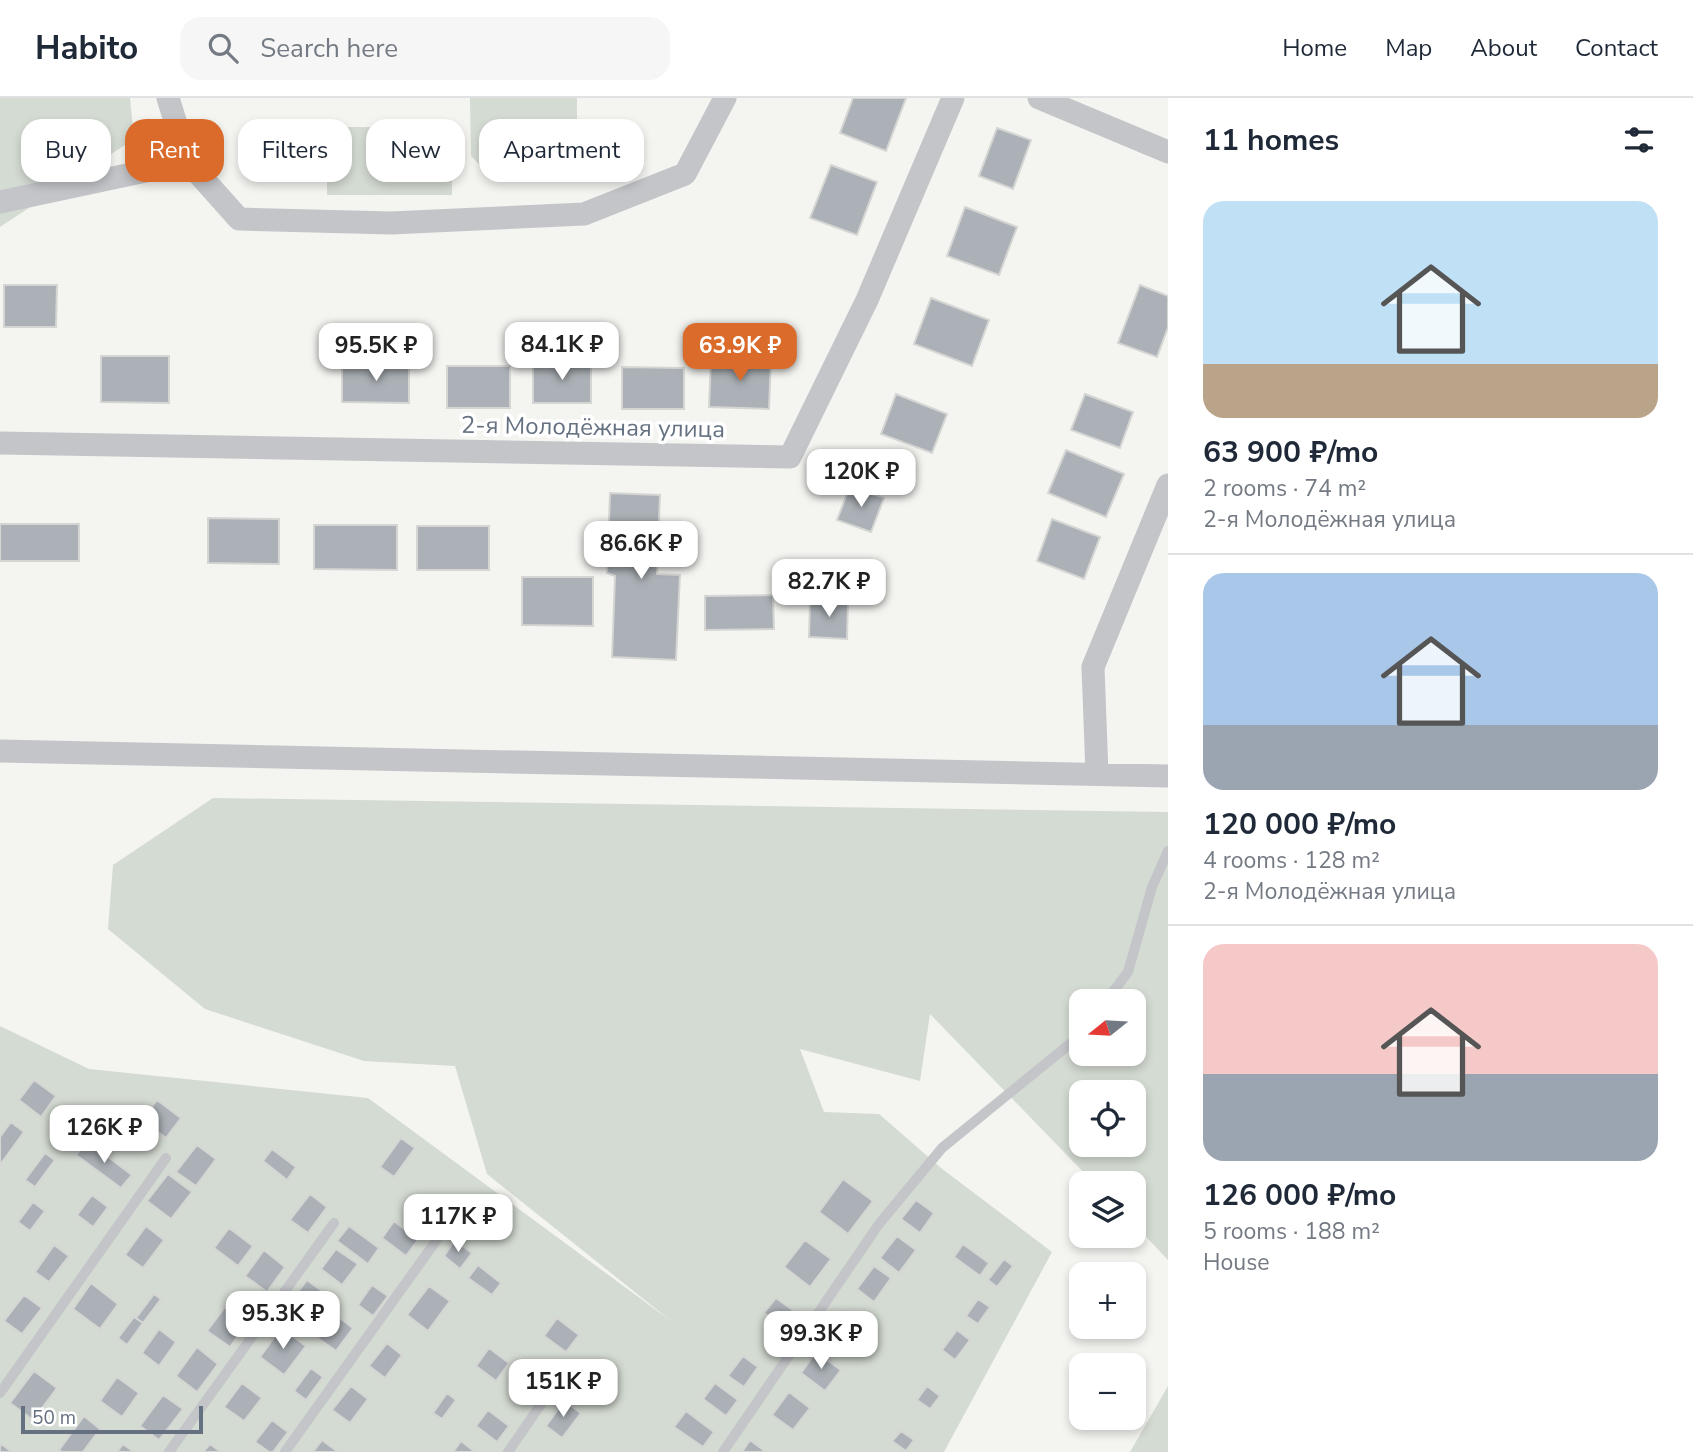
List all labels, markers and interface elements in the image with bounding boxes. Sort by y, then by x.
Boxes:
search box [180,17,670,80]
text: Habito [35,26,138,71]
icon: search [204,29,242,67]
text: Search here [260,31,398,66]
text: Home [1282,32,1347,64]
text: Map [1385,32,1432,64]
text: About [1470,32,1537,64]
text: Contact [1575,32,1658,64]
chip: Buy [21,119,111,182]
chip: Rent [125,119,224,182]
chip: Filters [238,119,352,182]
chip: New [366,119,465,182]
chip: Apartment [479,119,644,182]
text: 11 homes [1203,120,1339,161]
icon: filters [1620,121,1658,159]
icon: home [1368,246,1494,372]
pin: 84.1K ₽ [497,322,627,382]
pin: 95.5K ₽ [311,324,441,383]
pin: 63.9K ₽ [675,324,805,383]
text: 84.1K ₽ [521,329,603,360]
text: 95.5K ₽ [335,330,417,361]
text: 63.9K ₽ [699,330,781,361]
street label: 2-я Молодёжная улица [461,409,725,445]
text: 63 900 ₽/mo [1203,432,1378,473]
pin: 120K ₽ [804,450,918,509]
text: 120K ₽ [823,456,899,487]
text: 2 rooms · 74 m² [1203,473,1366,504]
text: 2-я Молодёжная улица [1203,504,1456,535]
pin: 86.6K ₽ [576,522,706,581]
text: 86.6K ₽ [600,528,682,559]
pin: 82.7K ₽ [764,560,894,619]
text: 82.7K ₽ [788,566,870,597]
icon: home [1368,618,1494,744]
text: 120 000 ₽/mo [1203,804,1396,845]
text: 4 rooms · 128 m² [1203,845,1380,876]
text: 2-я Молодёжная улица [1203,876,1456,907]
north arrow [1069,989,1146,1066]
map controls [1069,989,1146,1430]
icon: home [1368,989,1494,1115]
button: locate [1069,1080,1146,1157]
pin: 126K ₽ [47,1105,161,1165]
text: 126K ₽ [66,1112,142,1143]
button: layers [1069,1171,1146,1248]
text: 126 000 ₽/mo [1203,1175,1396,1216]
pin: 117K ₽ [401,1194,515,1254]
text: 117K ₽ [420,1201,496,1232]
text: 5 rooms · 188 m² [1203,1216,1380,1247]
text: House [1203,1247,1270,1278]
button: + [1069,1262,1146,1339]
pin: 95.3K ₽ [218,1292,348,1351]
text: 95.3K ₽ [242,1298,324,1329]
pin: 99.3K ₽ [756,1312,886,1371]
text: 99.3K ₽ [780,1318,862,1349]
button: − [1069,1353,1146,1430]
pin: 151K ₽ [506,1360,620,1419]
text: 151K ₽ [525,1366,601,1397]
scale bar [21,1403,203,1435]
text: 50 m [32,1405,76,1431]

